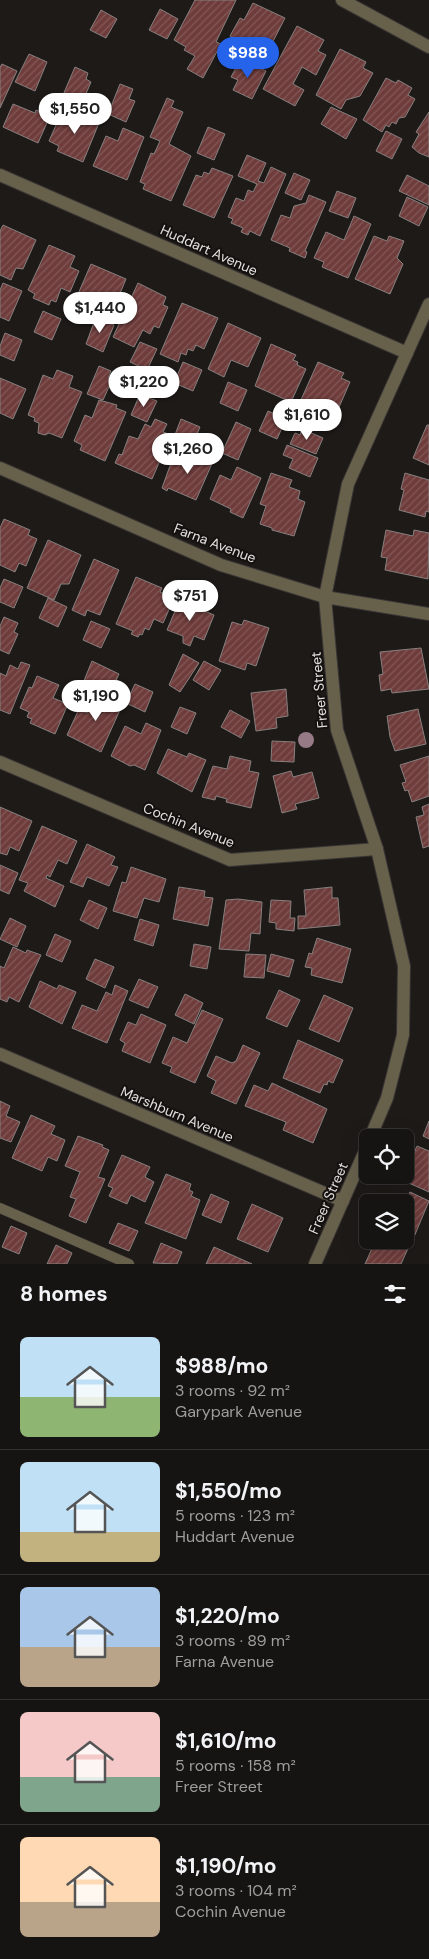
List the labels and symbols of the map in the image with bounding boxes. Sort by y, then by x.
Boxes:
pin: $988 [218,36,278,79]
pin: $1,550 [34,92,116,135]
street label: Huddart Avenue [158,220,261,280]
pin: $1,440 [59,292,141,334]
pin: $1,220 [103,366,185,408]
pin: $1,610 [266,398,348,441]
pin: $1,260 [147,432,229,475]
street label: Farna Avenue [171,519,259,567]
pin: $751 [160,580,220,622]
street label: Freer Street [307,651,331,729]
pin: $1,190 [55,680,137,722]
street label: Cochin Avenue [141,798,237,852]
street label: Marshburn Avenue [118,1082,236,1146]
street label: Freer Street [304,1159,352,1237]

